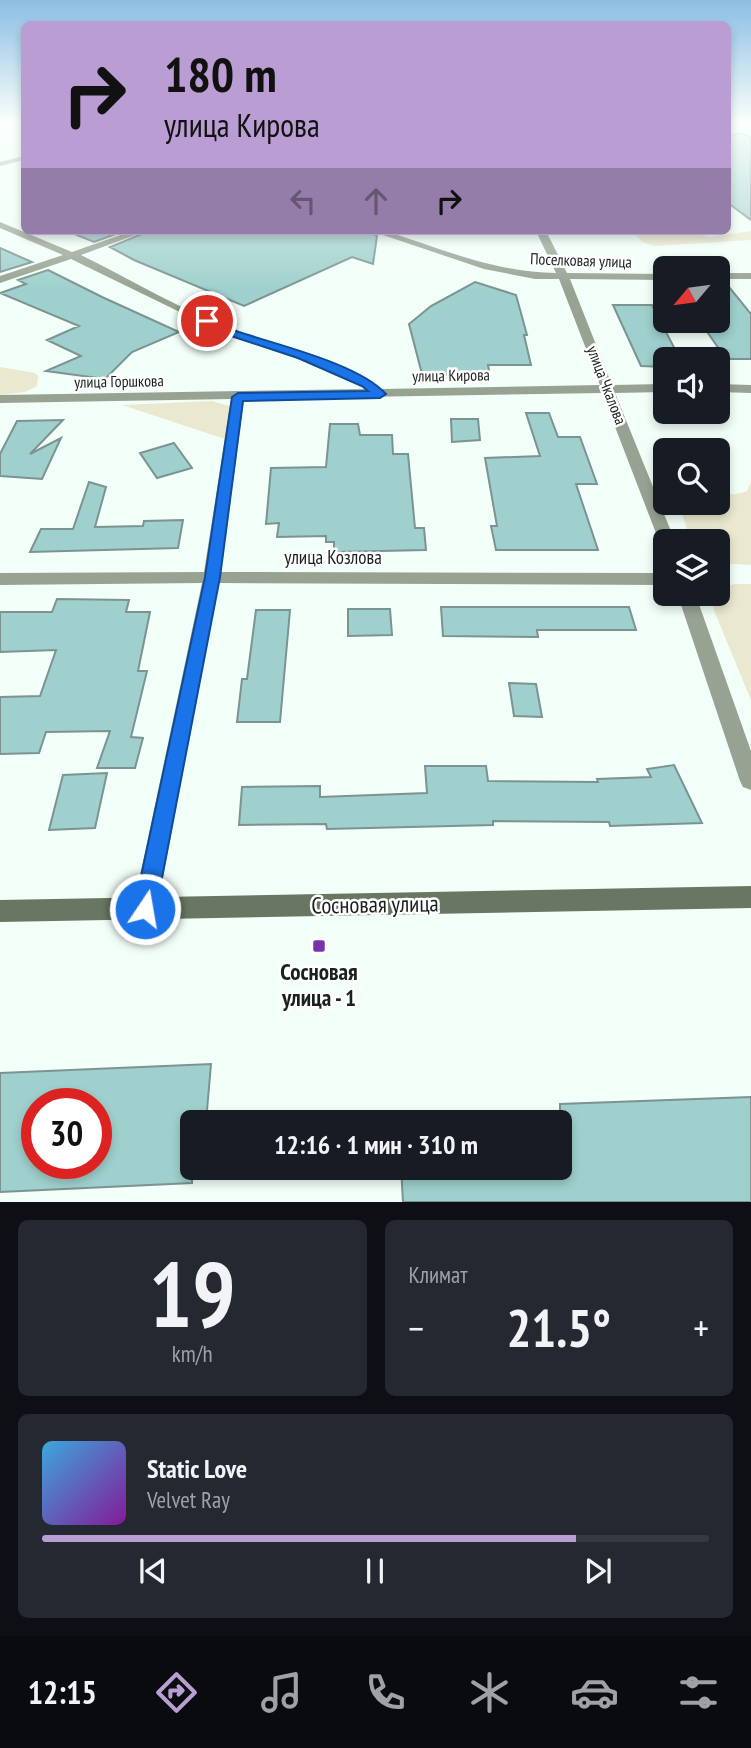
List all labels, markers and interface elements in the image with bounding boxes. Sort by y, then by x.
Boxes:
text: 180 m [164,42,277,106]
icon: right [49,49,140,140]
text: улица Кирова [164,104,320,146]
icon: left [284,182,322,220]
icon: ahead [357,182,395,220]
icon: right [430,182,468,220]
street label: Поселковая улица [530,248,632,272]
north arrow [653,256,730,332]
map controls [653,256,730,606]
pin [177,291,237,351]
icon: arrive [188,302,226,340]
street label: улица Чкалова [583,343,631,427]
button: sound [653,347,730,424]
street label: улица Кирова [412,364,490,386]
street label: улица Горшкова [74,370,164,392]
button: search [653,438,730,515]
button: layers [653,529,730,606]
street label: улица Козлова [284,545,382,569]
position arrow [108,872,182,946]
street label: Сосновая улица [311,888,439,920]
marker: Сосновая улица - 1 [311,938,327,954]
place label: Сосновая улица - 1 [280,957,358,1012]
speed limit sign: 30 [21,1088,112,1179]
text: 12:16 · 1 мин · 310 m [274,1128,478,1161]
text: 19 [149,1234,236,1352]
text: Климат [409,1260,468,1289]
text: 21.5° [506,1294,611,1361]
text: − [409,1303,424,1352]
text: + [693,1303,709,1352]
text: km/h [172,1339,213,1368]
text: Static Love [147,1452,247,1485]
text: Velvet Ray [147,1485,230,1514]
icon: previous [134,1552,172,1590]
icon: pause [356,1552,394,1590]
icon: next [579,1552,617,1590]
icon: directions [152,1668,201,1717]
icon: music [257,1668,306,1717]
icon: phone [361,1668,410,1717]
icon: climate [465,1668,514,1717]
icon: car [570,1668,619,1717]
icon: filters [674,1668,723,1717]
text: 12:15 [28,1671,97,1713]

